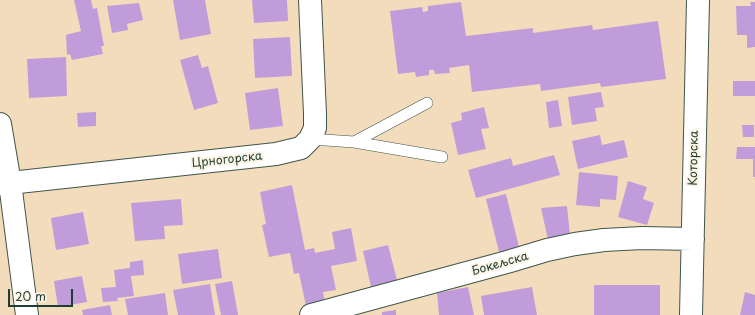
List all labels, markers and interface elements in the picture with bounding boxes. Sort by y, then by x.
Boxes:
street label: Которска [686,130,702,186]
street label: Црногорска [191,149,263,171]
street label: Бокељска [470,249,530,279]
scale bar [10,281,75,307]
text: 20 m [15,287,46,305]

